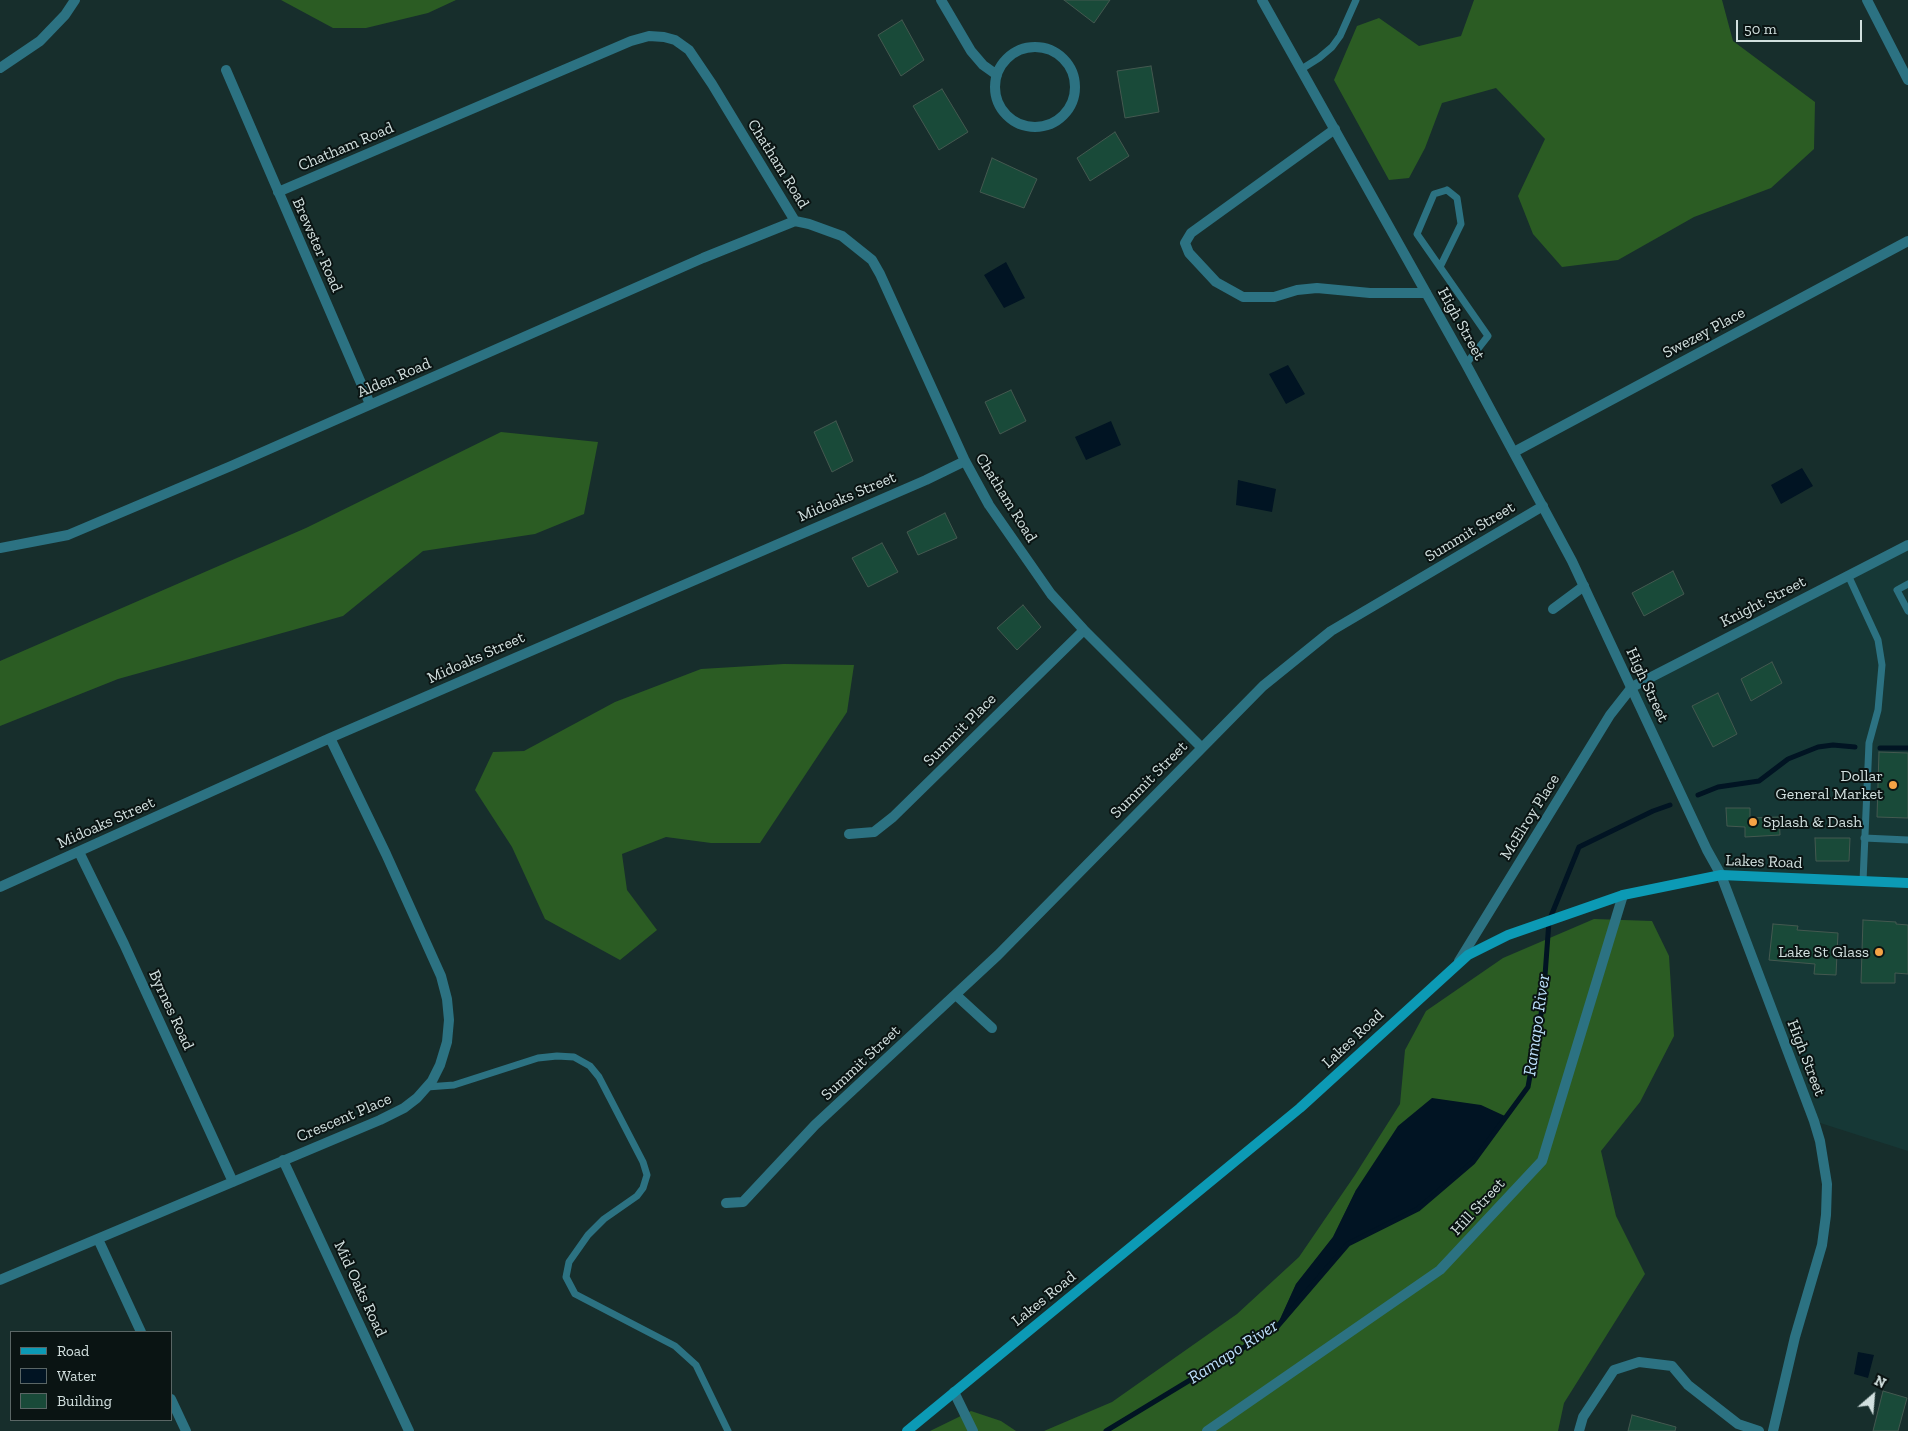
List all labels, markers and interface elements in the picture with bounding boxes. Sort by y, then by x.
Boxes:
scale bar [1738,10,1864,42]
text: 50 m [1744,20,1777,38]
street label: Chatham Road [743,116,813,212]
street label: Chatham Road [296,118,396,176]
street label: Brewster Road [288,195,346,295]
street label: High Street [1433,284,1489,364]
street label: Swezey Place [1660,303,1748,363]
street label: Alden Road [354,354,434,402]
street label: Chatham Road [971,450,1041,546]
street label: Midoaks Street [795,468,899,526]
street label: Summit Street [1422,498,1518,566]
street label: Knight Street [1717,572,1809,632]
street label: Midoaks Street [424,628,528,688]
street label: High Street [1621,645,1673,725]
street label: Summit Place [920,690,1000,770]
street label: Summit Street [1106,737,1192,823]
place label: Dollar General Market [1776,766,1883,804]
street label: McElroy Place [1496,771,1564,863]
marker: Dollar General Market [1887,779,1899,791]
street label: Midoaks Street [54,793,158,853]
place label: Splash & Dash [1763,812,1862,832]
marker: Splash & Dash [1747,816,1759,828]
street label: Lakes Road [1725,851,1803,873]
place label: Lake St Glass [1778,942,1869,962]
marker: Lake St Glass [1873,946,1885,958]
street label: Byrnes Road [144,967,198,1053]
water label: Ramapo River [1519,973,1555,1077]
street label: Lakes Road [1318,1006,1388,1072]
street label: High Street [1783,1017,1829,1099]
street label: Summit Street [817,1021,905,1105]
street label: Crescent Place [294,1089,394,1147]
street label: Hill Street [1447,1175,1509,1239]
street label: Mid Oaks Road [329,1238,391,1340]
street label: Lakes Road [1008,1267,1080,1331]
water label: Ramapo River [1184,1315,1282,1389]
legend [10,1331,172,1421]
text: Road [57,1342,89,1360]
text: Water [57,1367,97,1385]
north arrow [1848,1371,1898,1421]
text: N [1871,1372,1889,1392]
text: Building [57,1392,112,1410]

